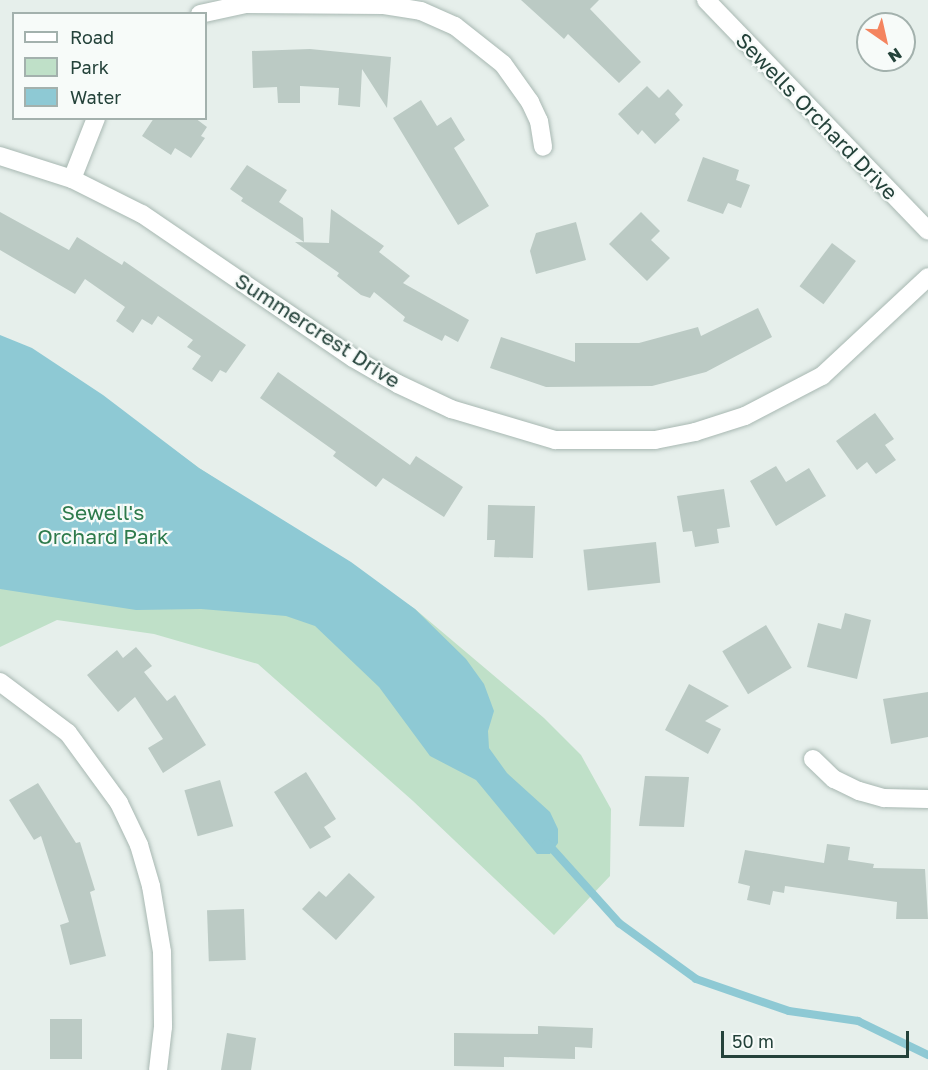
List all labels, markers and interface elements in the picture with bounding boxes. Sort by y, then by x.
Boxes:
legend [12,12,207,120]
north arrow [856,12,916,72]
text: Road [70,26,114,48]
street label: Sewells Orchard Drive [731,27,903,205]
text: N [884,44,906,67]
text: Park [70,56,109,78]
text: Water [70,86,121,108]
street label: Summercrest Drive [231,267,405,393]
park label: Sewell's Orchard Park [37,499,169,549]
scale bar [724,1019,912,1057]
text: 50 m [732,1030,774,1052]

